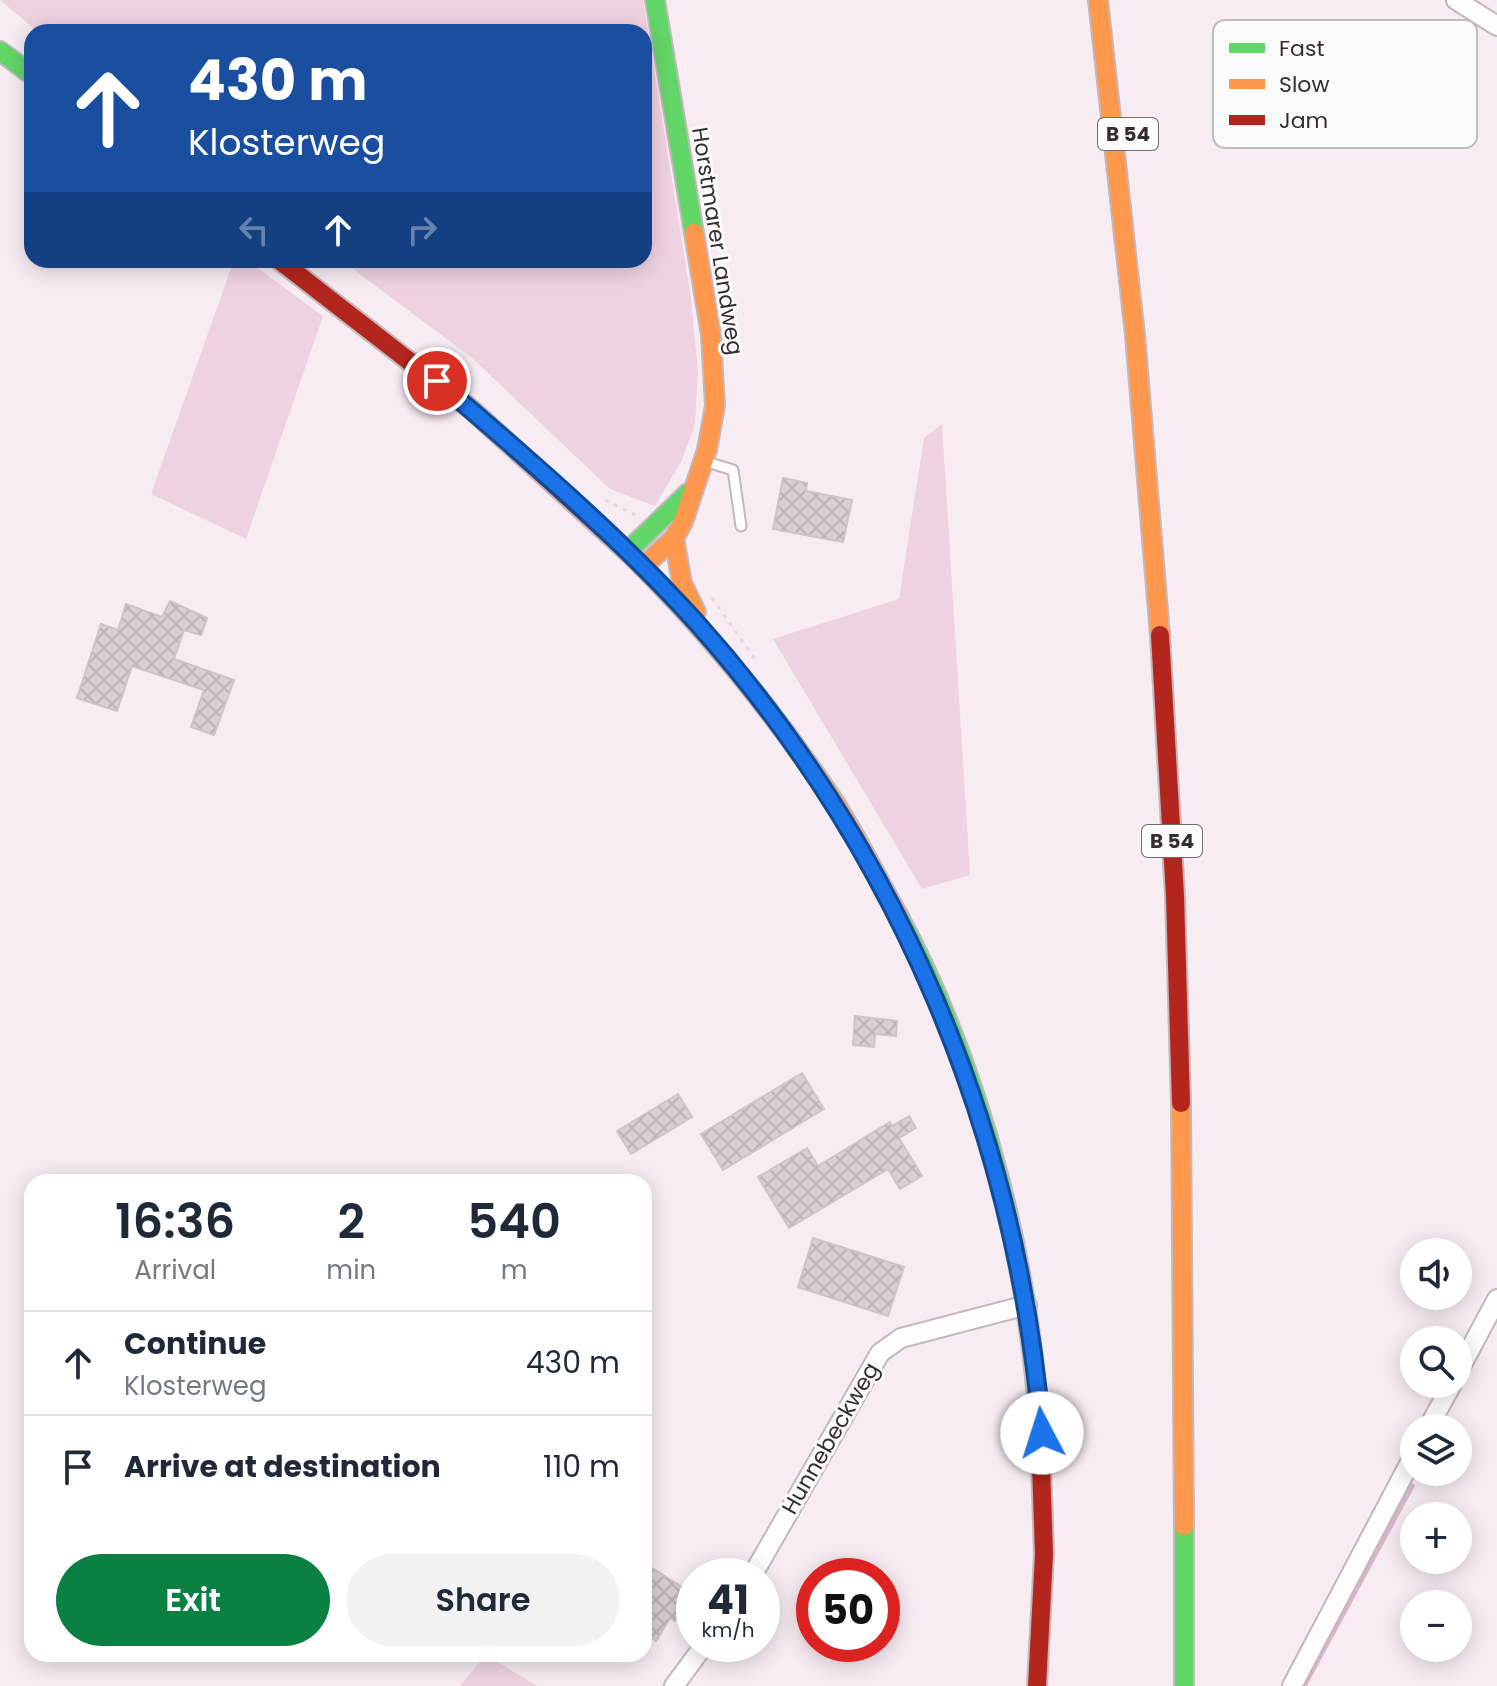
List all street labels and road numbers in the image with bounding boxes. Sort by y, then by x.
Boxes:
road number: B 54 [1098,118,1158,150]
street label: Horstmarer Landweg [684,125,751,357]
road number: B 54 [1142,825,1202,857]
street label: Hunnebeckweg [774,1357,887,1520]

